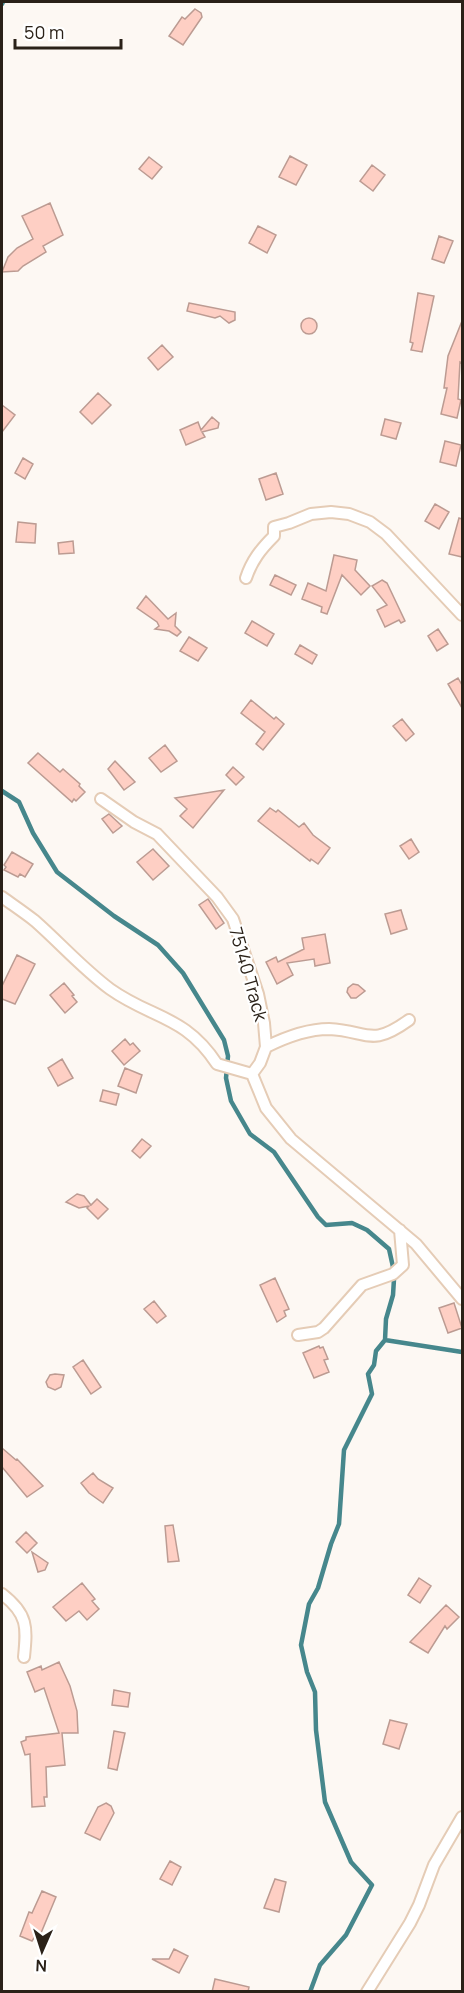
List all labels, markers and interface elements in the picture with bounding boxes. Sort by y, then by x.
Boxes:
scale bar [15,12,122,50]
text: 50 m [24,20,64,44]
street label: 75140 Track [224,924,274,1025]
north arrow [12,1921,72,1981]
text: N [35,1955,48,1977]

